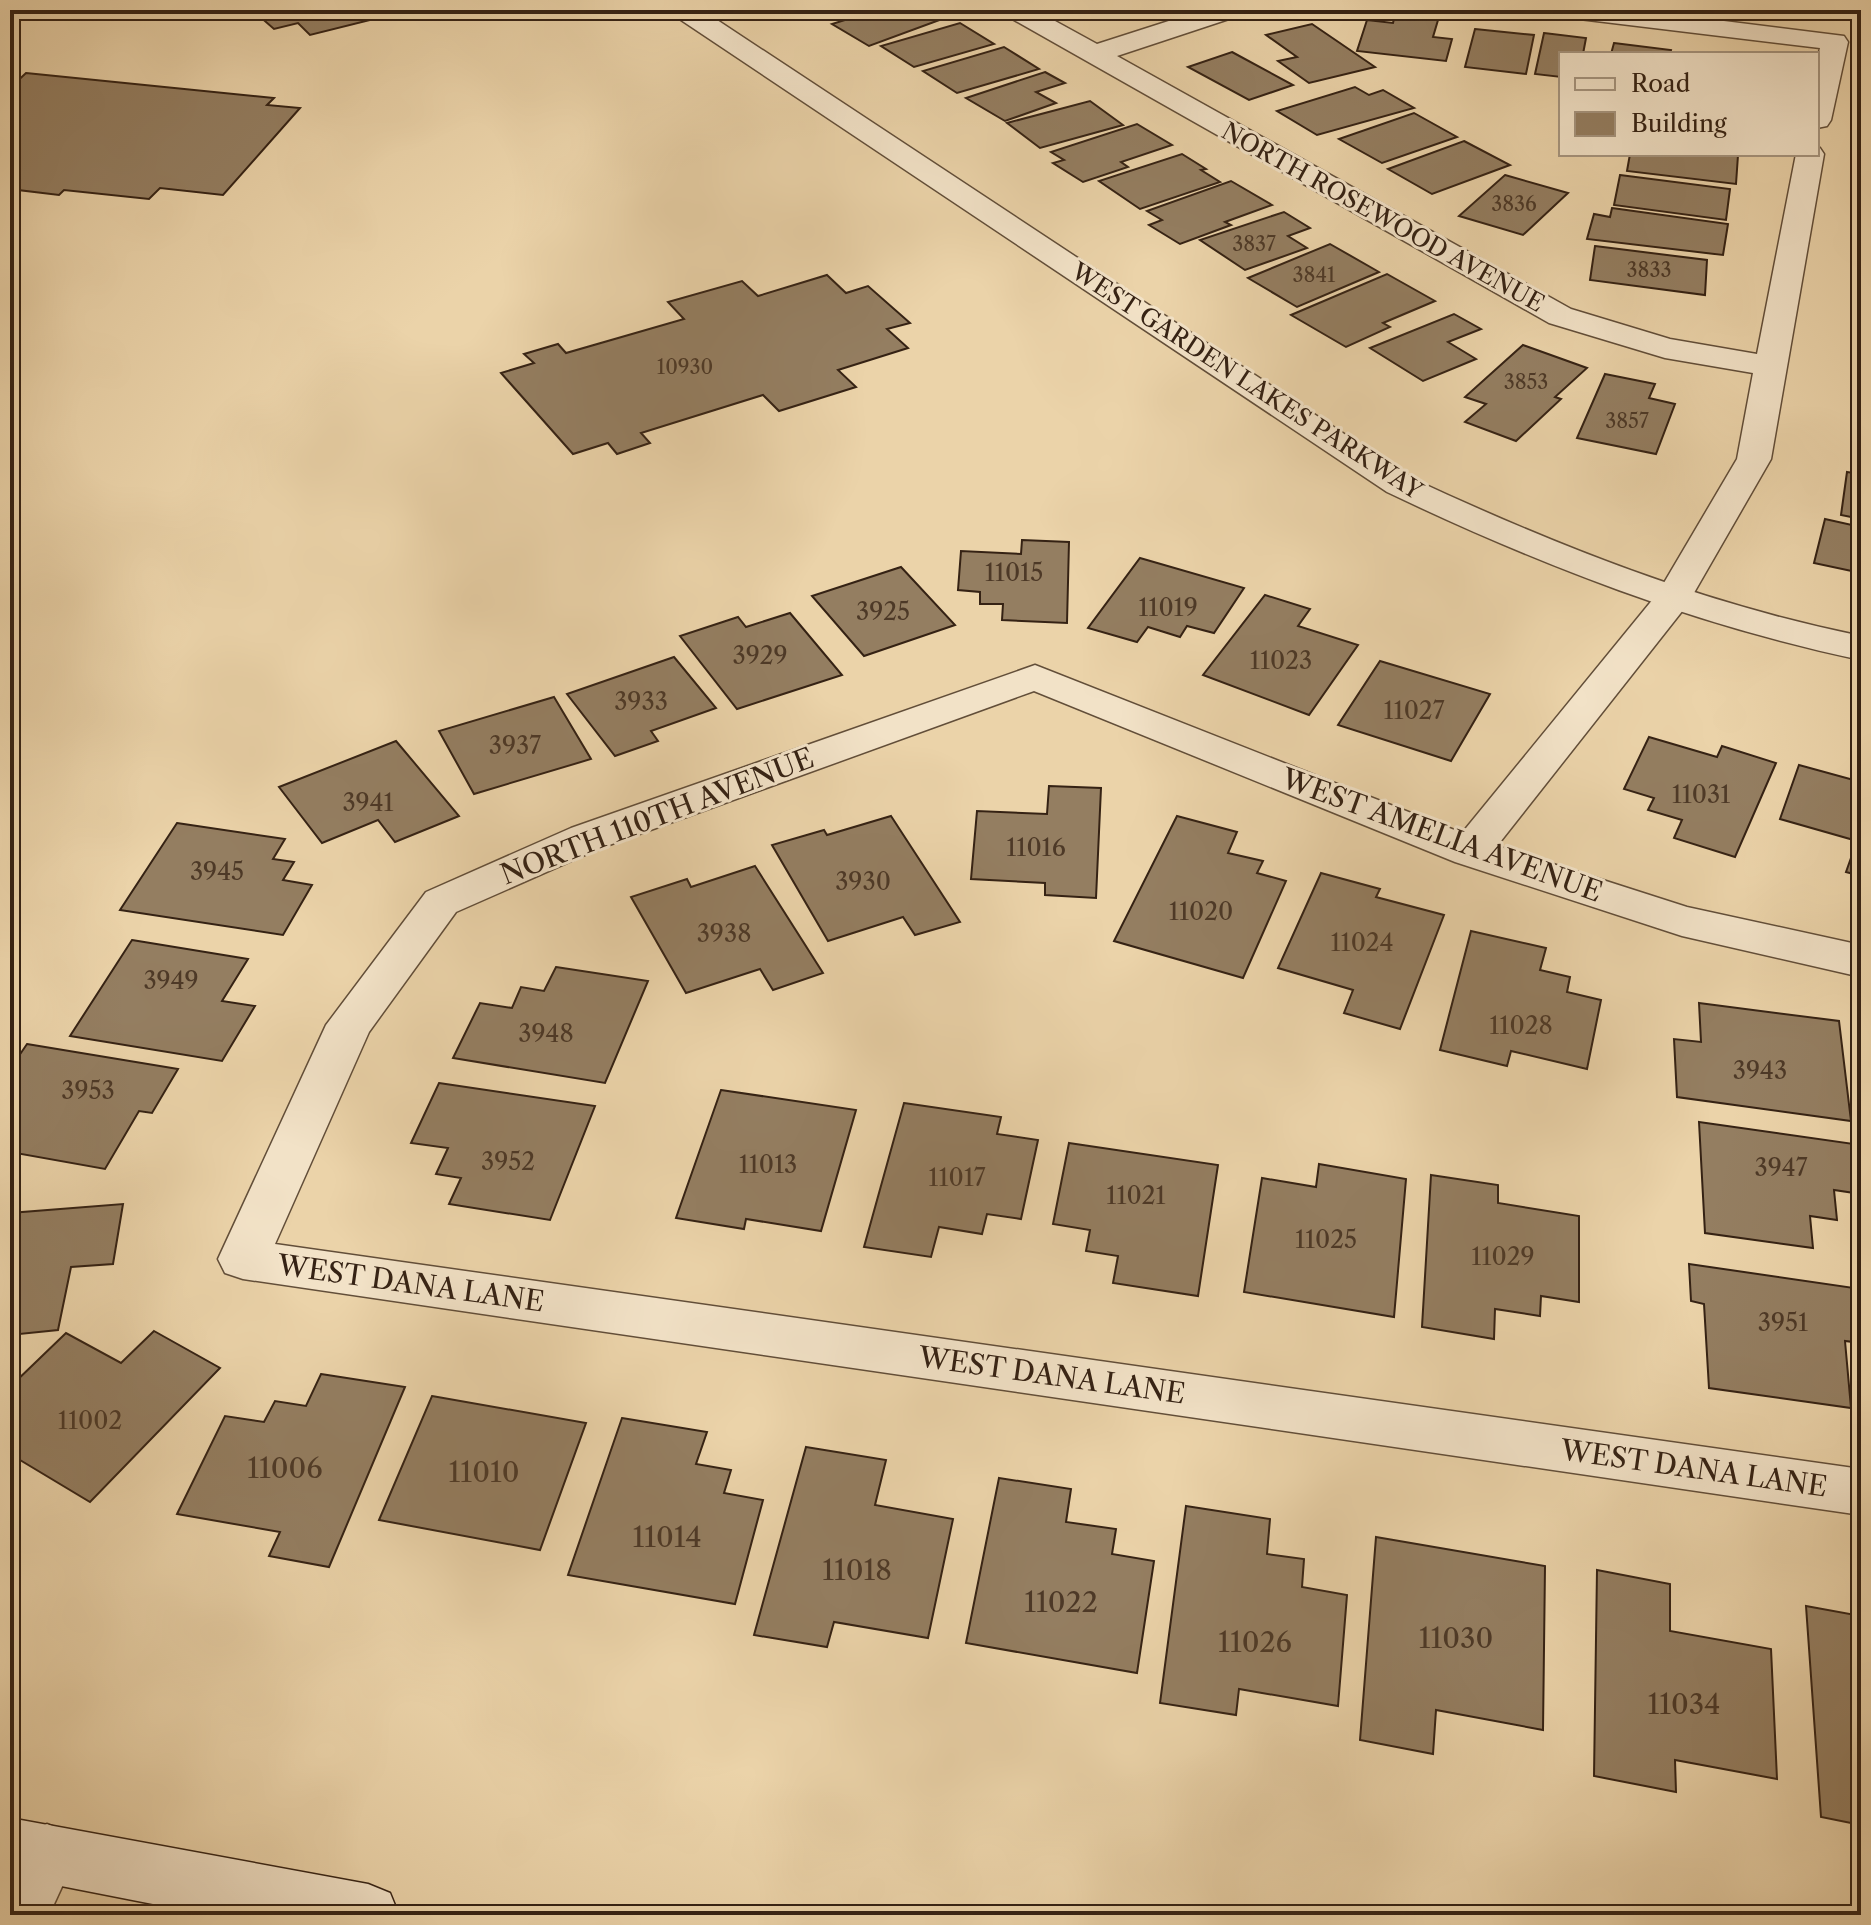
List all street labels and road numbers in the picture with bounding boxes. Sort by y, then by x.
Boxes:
street label: NORTH ROSEWOOD AVENUE [1217,116,1549,318]
street label: WEST GARDEN LAKES PARKWAY [1065,256,1429,506]
street label: NORTH 110TH AVENUE [496,740,818,892]
street label: WEST AMELIA AVENUE [1276,761,1607,909]
street label: WEST DANA LANE [275,1247,546,1319]
street label: WEST DANA LANE [916,1339,1187,1411]
street label: WEST DANA LANE [1558,1432,1829,1504]

